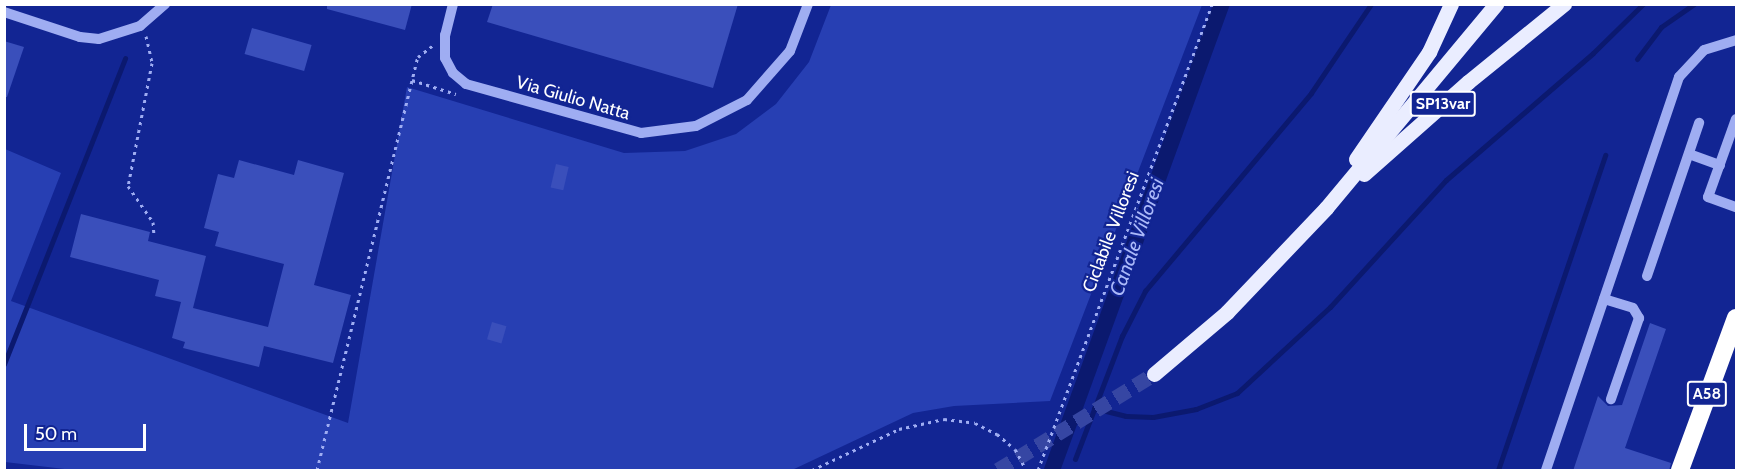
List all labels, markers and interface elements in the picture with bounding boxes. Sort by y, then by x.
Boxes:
street label: Via Giulio Natta [514,71,632,125]
road number: SP13var [1408,91,1478,117]
street label: Ciclabile Villoresi [1078,169,1144,295]
water label: Canale Villoresi [1105,175,1169,299]
road number: A58 [1686,381,1728,407]
scale bar [27,412,148,450]
text: 50 m [35,423,77,445]

